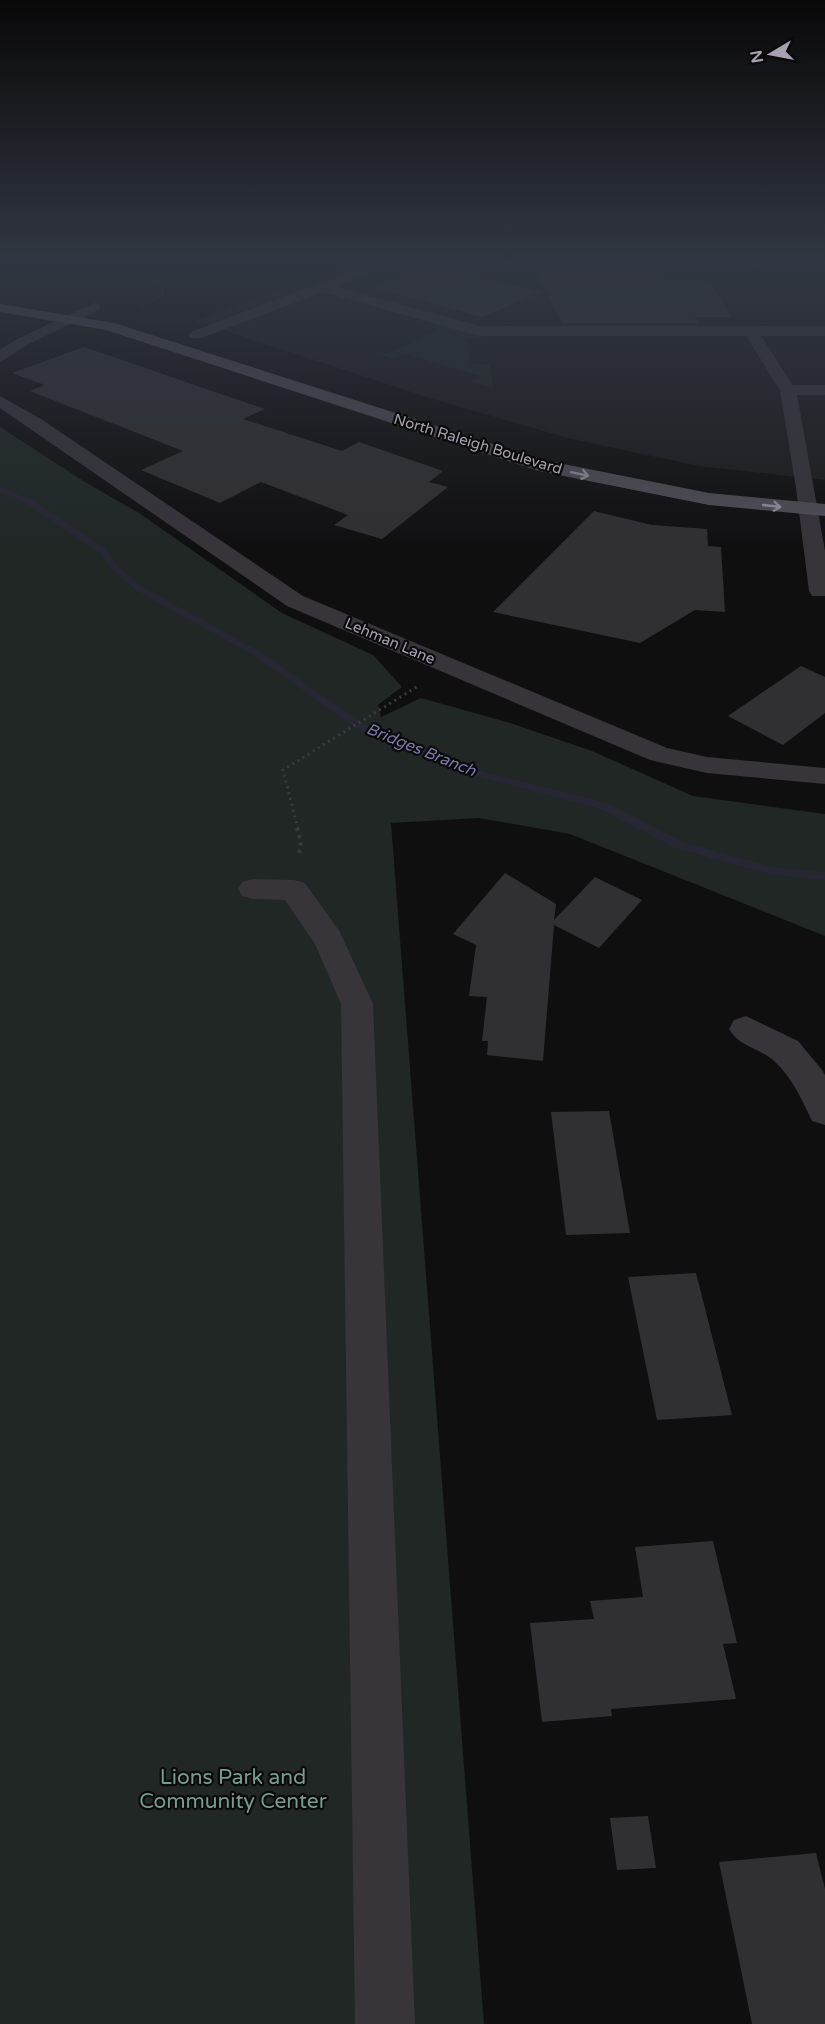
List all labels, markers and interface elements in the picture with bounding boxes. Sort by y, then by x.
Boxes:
north arrow [741,24,801,84]
text: N [746,48,768,64]
street label: North Raleigh Boulevard [392,410,564,478]
one-way arrow [570,469,589,480]
one-way arrow [762,501,782,512]
street label: Lehman Lane [342,614,438,668]
water label: Bridges Branch [363,719,480,782]
park label: Lions Park and Community Center [139,1765,327,1814]

